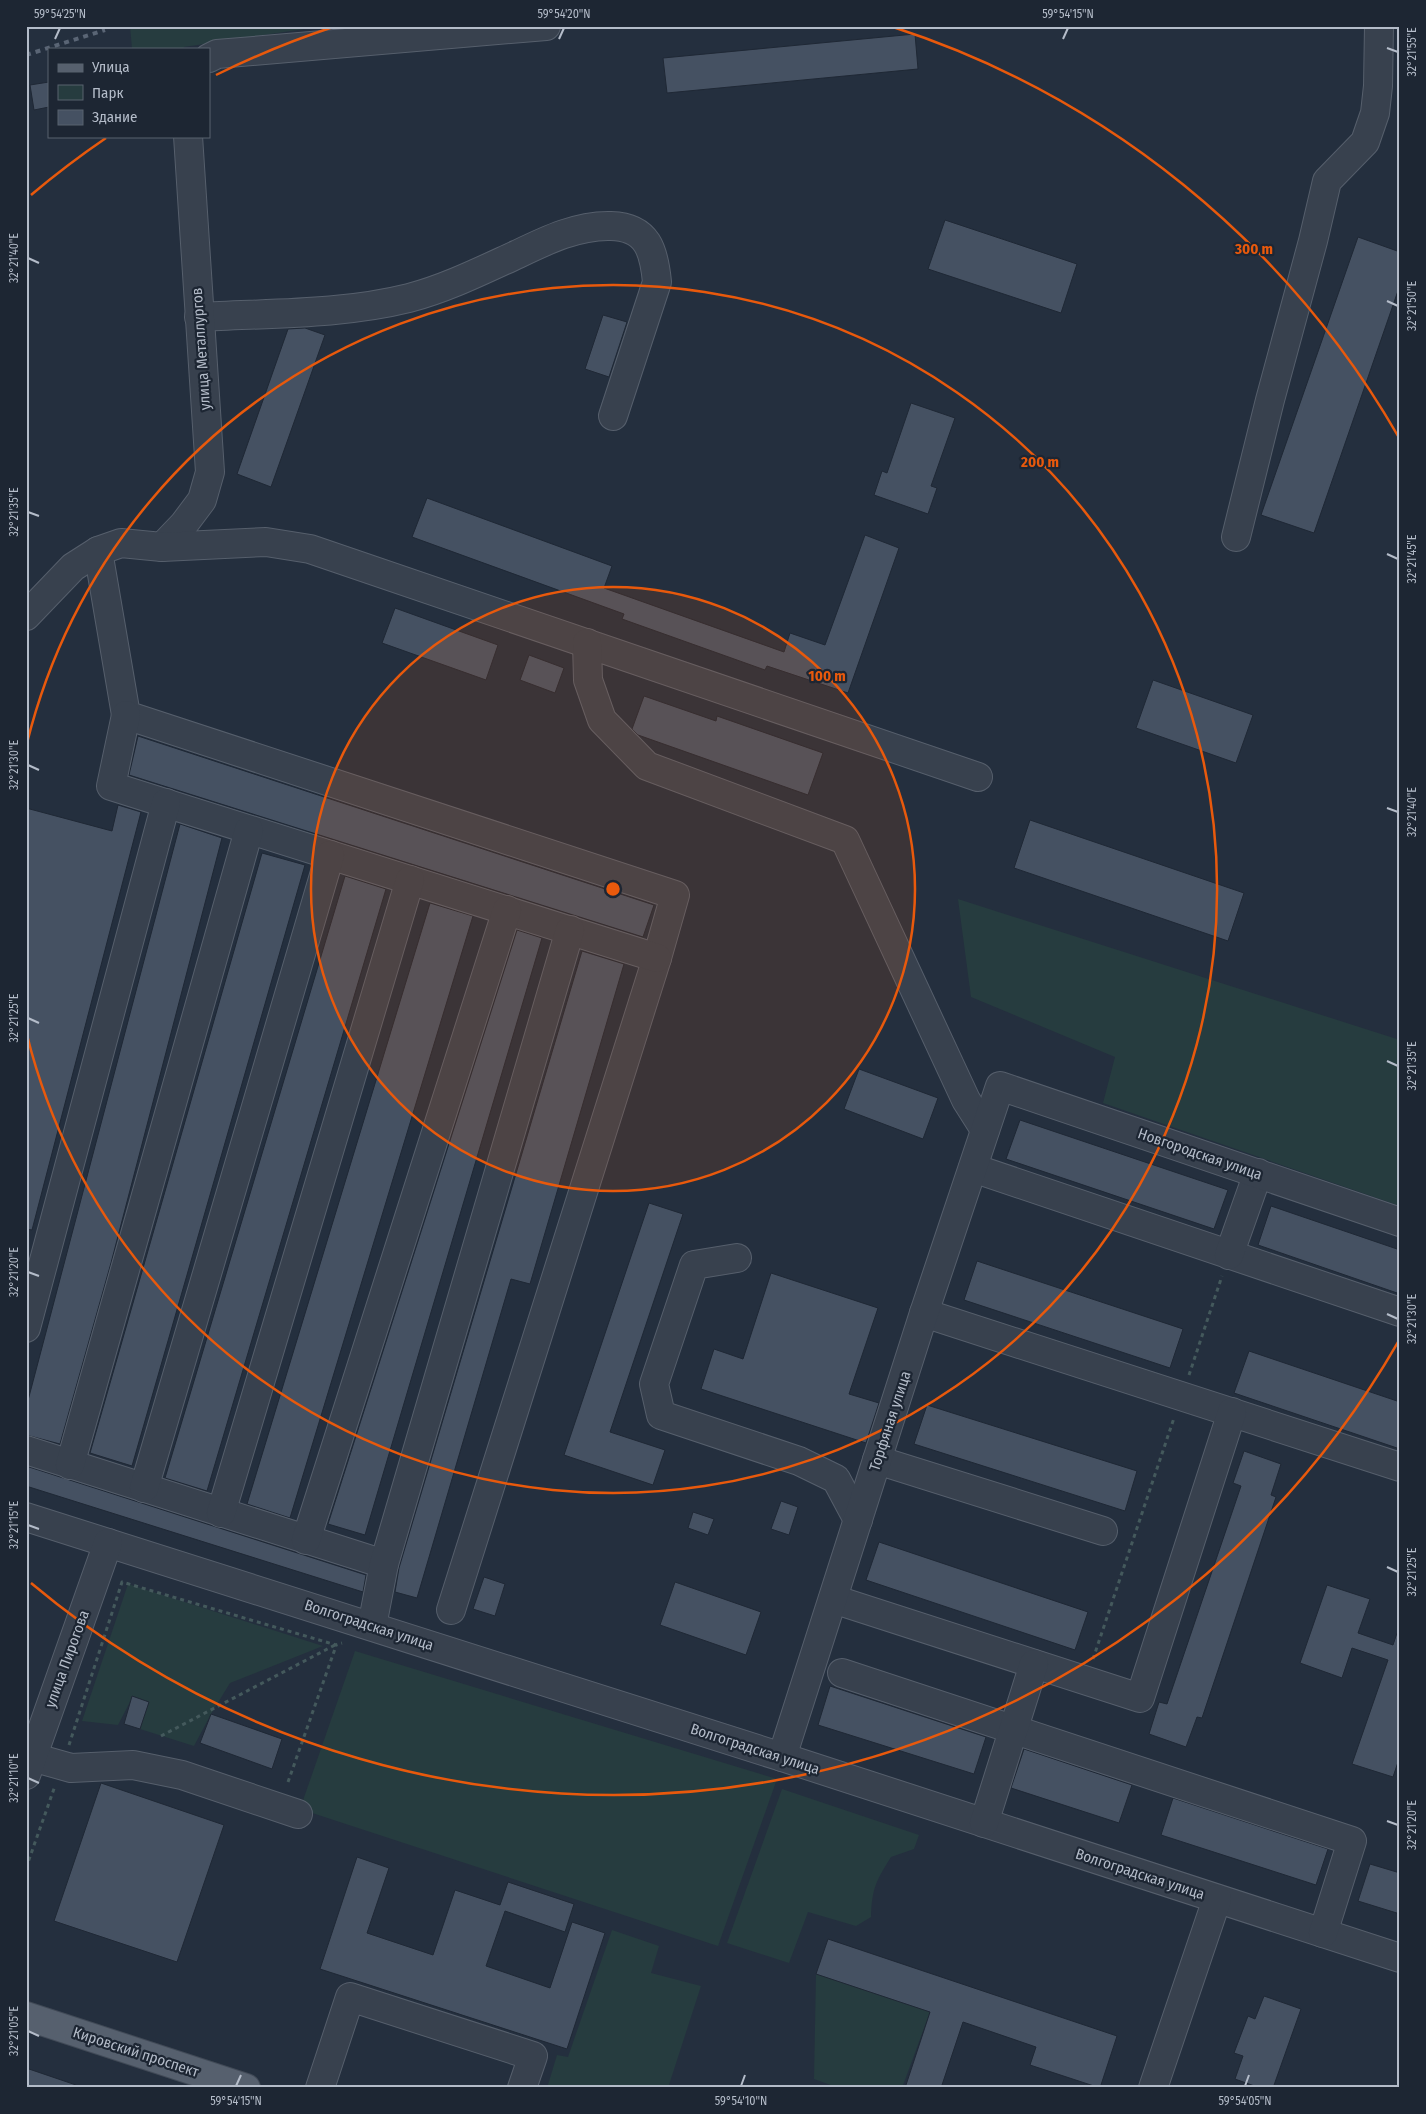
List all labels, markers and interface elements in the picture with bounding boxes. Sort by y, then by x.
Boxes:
text: 59°54'25"N [34,7,86,21]
text: 59°54'20"N [537,7,591,21]
text: 59°54'15"N [1042,7,1094,21]
text: 32°21'55"E [1405,27,1419,77]
legend [48,48,210,138]
text: Улица [91,58,130,76]
text: Парк [92,84,123,102]
text: Здание [92,108,138,126]
text: 32°21'40"E [7,233,21,283]
text: 300 m [1234,240,1273,258]
text: 32°21'50"E [1405,281,1419,331]
street label: улица Металлургов [188,287,214,411]
text: 200 m [1020,453,1059,471]
text: 32°21'35"E [7,487,21,537]
text: 32°21'45"E [1405,534,1419,583]
text: 100 m [808,667,846,685]
text: 32°21'30"E [7,740,21,790]
text: 32°21'40"E [1405,787,1419,837]
centre of rings [604,880,622,898]
text: 32°21'25"E [7,993,21,1042]
text: 32°21'35"E [1405,1041,1419,1091]
street label: Новгородская улица [1136,1124,1264,1184]
text: 32°21'20"E [7,1247,21,1297]
text: 32°21'30"E [1405,1294,1419,1344]
street label: Торфяная улица [865,1369,915,1473]
text: 32°21'15"E [7,1500,21,1549]
text: 32°21'25"E [1405,1547,1419,1596]
street label: Волгоградская улица [302,1596,436,1654]
street label: улица Пирогова [41,1608,93,1710]
street label: Волгоградская улица [688,1720,822,1778]
text: 32°21'10"E [7,1753,21,1803]
text: 32°21'20"E [1405,1800,1419,1850]
street label: Волгоградская улица [1073,1845,1207,1903]
text: 32°21'05"E [7,2006,21,2056]
street label: Кировский проспект [71,2023,202,2081]
text: 59°54'15"N [210,2094,262,2108]
text: 59°54'10"N [715,2094,767,2108]
text: 59°54'05"N [1218,2094,1272,2108]

